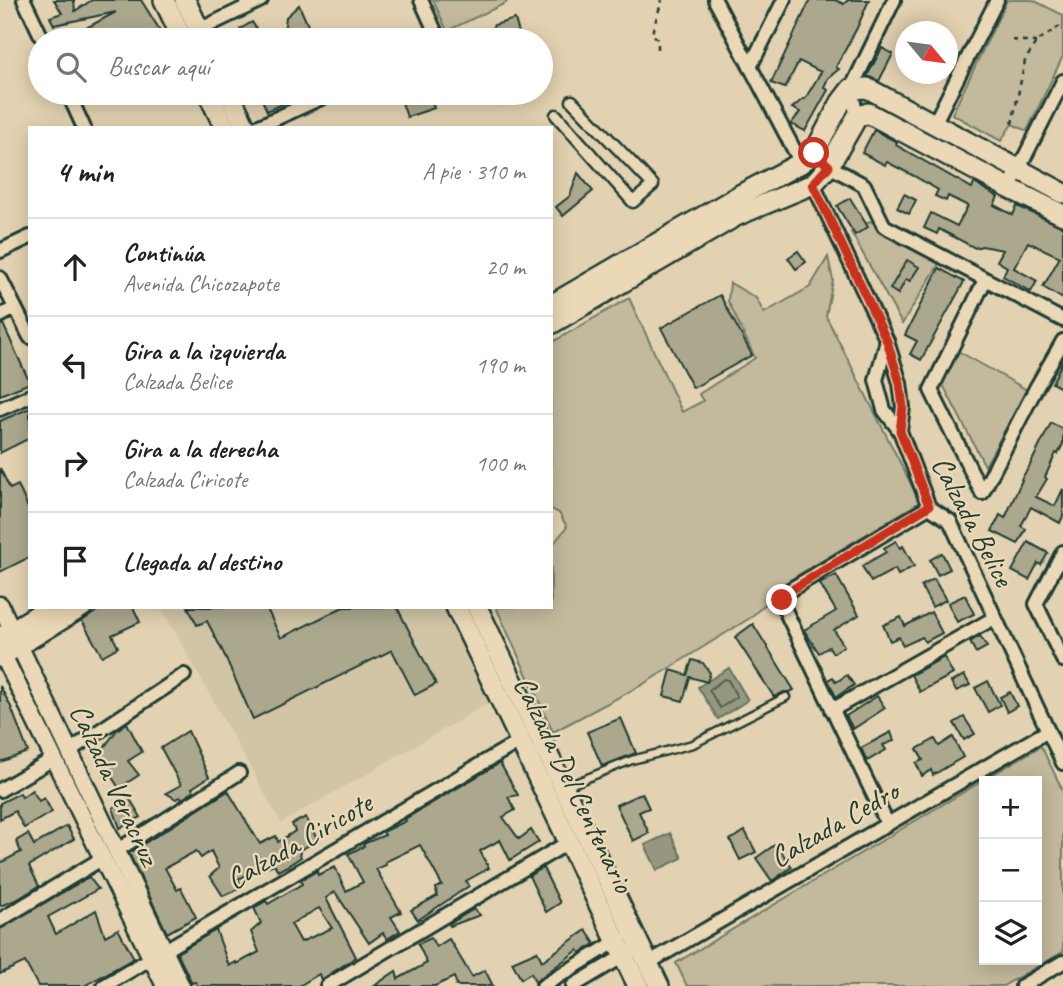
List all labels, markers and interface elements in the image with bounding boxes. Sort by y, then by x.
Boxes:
north arrow [895,21,958,84]
search box [28,28,553,105]
icon: search [52,48,90,86]
text: Buscar aquí [108,50,210,83]
route start [798,137,829,168]
text: 4 min [56,153,113,191]
text: A pie · 310 m [422,157,525,186]
text: Continúa [123,236,204,269]
icon: ahead [56,248,94,286]
text: 20 m [486,253,525,282]
text: Avenida Chicozapote [123,269,279,298]
text: Gira a la izquierda [123,334,284,367]
icon: left [56,346,94,384]
text: 190 m [476,351,525,380]
text: Calzada Belice [123,367,232,396]
text: Gira a la derecha [123,432,277,465]
icon: right [56,444,94,482]
text: 100 m [476,449,525,478]
street label: Calzada Belice [923,449,1024,594]
text: Calzada Ciricote [123,465,247,494]
icon: arrive [56,542,94,580]
text: Llegada al destino [123,545,281,578]
route end [766,584,797,615]
street label: Calzada Del Centenario [505,670,643,900]
street label: Calzada Veracruz [61,697,170,874]
street label: Calzada Cedro [763,770,908,876]
map controls [979,776,1042,965]
button: + [979,776,1042,839]
street label: Calzada Ciricote [219,783,381,898]
button: − [979,839,1042,902]
button: layers [979,902,1042,965]

